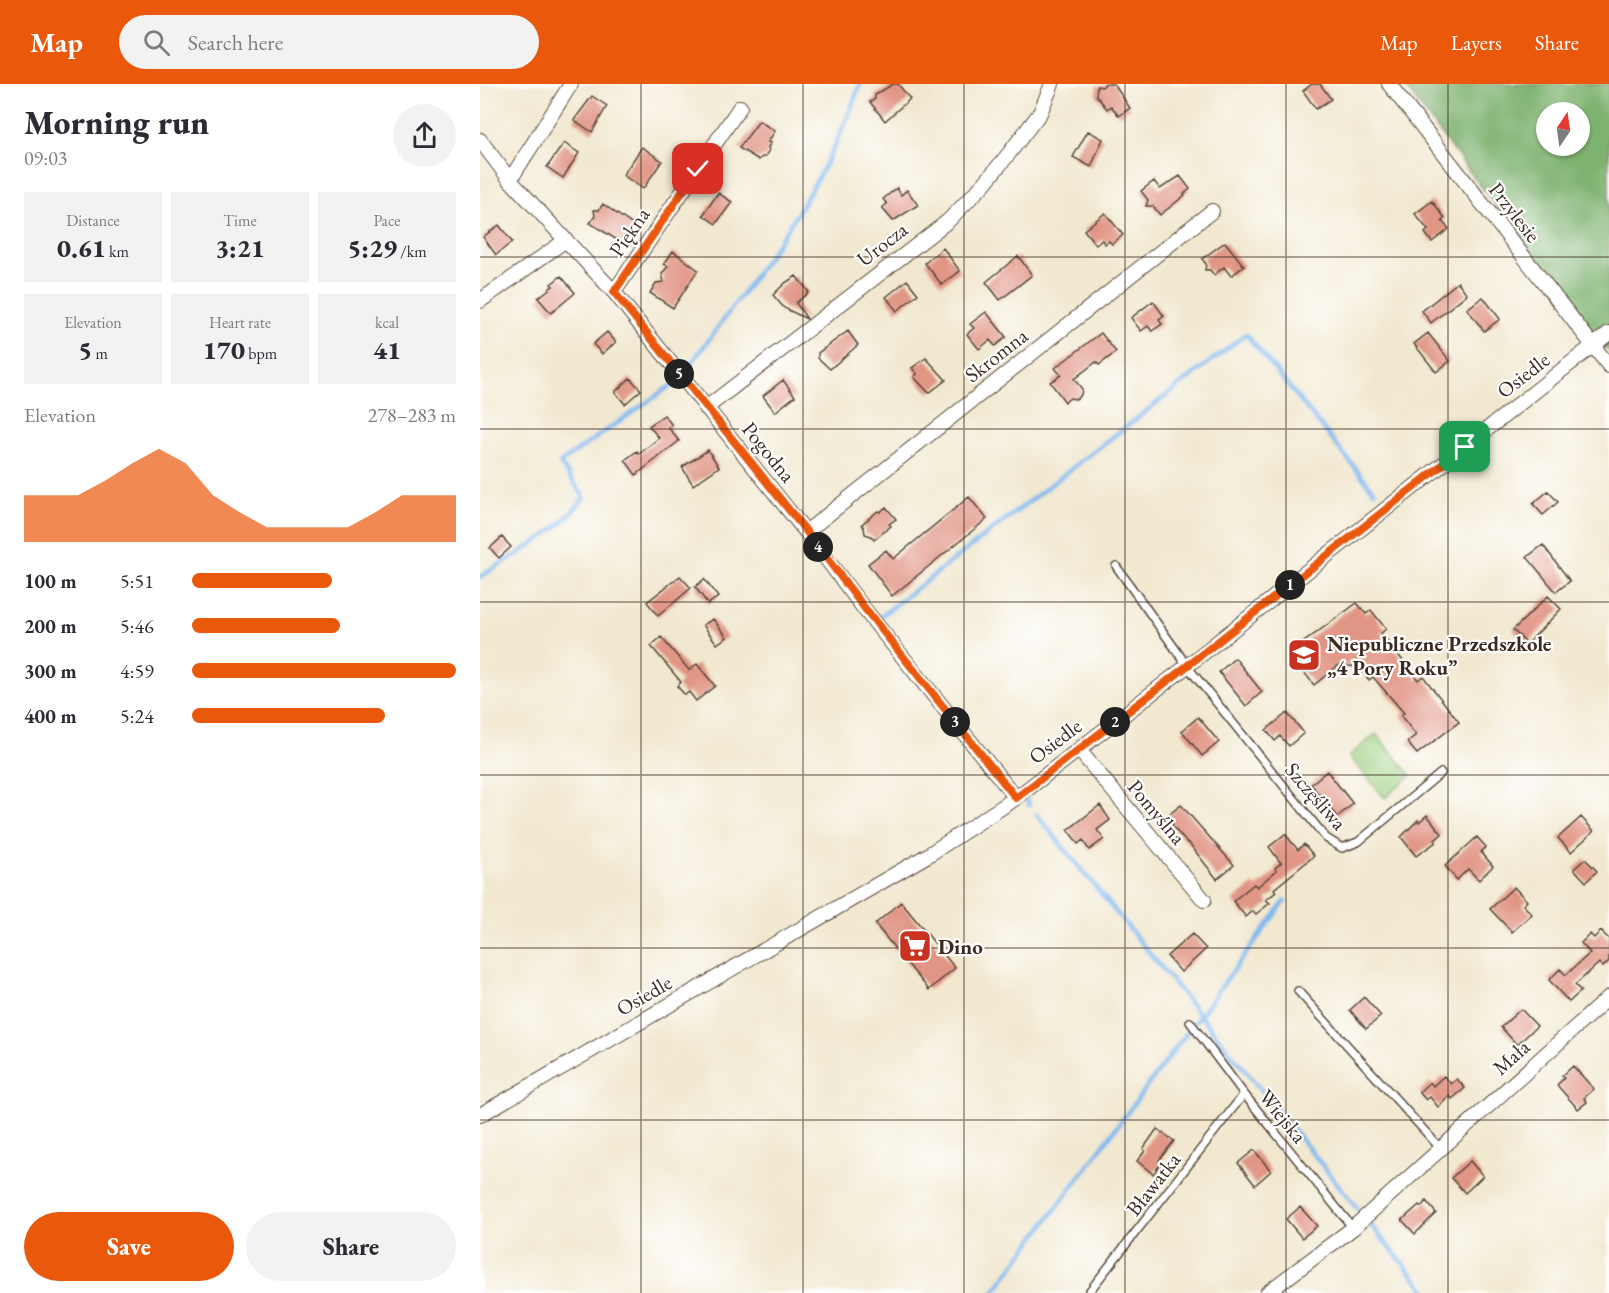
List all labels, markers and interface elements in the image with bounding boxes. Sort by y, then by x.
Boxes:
search box [119,15,539,69]
text: Map [30,24,83,60]
icon: search [140,26,173,59]
text: Search here [188,28,283,57]
text: Map [1380,29,1418,56]
text: Layers [1451,29,1502,56]
text: Share [1535,29,1579,56]
text: Morning run [24,101,209,144]
north arrow [1536,102,1590,156]
map controls [1536,102,1590,156]
button: share [393,104,456,167]
pin [672,143,723,194]
text: 09:03 [24,145,67,171]
icon: check [681,152,714,185]
street label: Przylesie [1483,176,1547,248]
street label: Piękna [603,202,656,262]
text: Distance [66,210,120,231]
text: Time [223,210,257,231]
text: Pace [374,210,400,231]
street label: Urocza [851,215,913,272]
text: 0.61 [57,231,106,265]
text: 3:21 [215,231,265,265]
text: 5:29 [347,231,397,265]
text: km [106,241,129,262]
text: /km [397,241,427,262]
text: Elevation [64,312,122,333]
text: Heart rate [209,312,271,333]
text: kcal [375,312,399,333]
street label: Skromna [959,322,1033,388]
text: 5 [78,333,92,367]
text: 170 [203,333,245,367]
text: 41 [373,333,401,367]
text: m [92,343,108,364]
text: bpm [245,343,277,364]
street label: Osiedle [1491,346,1555,404]
pin: 5 [664,359,694,389]
text: 5 [675,363,683,384]
text: Elevation [24,402,96,428]
text: 278–283 m [368,402,456,428]
street label: Pogodna [736,416,802,488]
pin [1439,421,1490,472]
icon: arrive [1448,430,1481,463]
pin: 4 [803,532,833,562]
text: 4 [814,536,822,557]
text: 100 m [24,568,77,594]
text: 5:51 [120,568,154,594]
pin: 1 [1275,570,1305,600]
text: 1 [1286,574,1294,595]
text: 200 m [24,613,77,639]
text: 5:46 [120,613,154,639]
place label: Niepubliczne Przedszkole „4 Pory Roku” [1327,630,1552,681]
school or university icon: Niepubliczne Przedszkole „4 Pory Roku” [1286,637,1322,673]
text: 300 m [24,658,77,684]
text: 4:59 [120,658,154,684]
text: 400 m [24,703,77,729]
text: 5:24 [120,703,154,729]
pin: 3 [940,707,970,737]
pin: 2 [1100,707,1130,737]
text: 3 [951,711,959,732]
text: 2 [1111,711,1119,732]
street label: Osiedle [1023,712,1087,770]
street label: Szczęśliwa [1279,757,1353,836]
street label: Pomyślna [1122,774,1192,851]
supermarket icon: Dino [897,928,933,964]
place label: Dino [938,933,983,960]
street label: Osiedle [611,968,677,1022]
street label: Mała [1487,1033,1536,1081]
street label: Wiejska [1253,1083,1313,1149]
street label: Bławatka [1120,1146,1187,1221]
button: Save [24,1212,234,1281]
button: Share [246,1212,456,1281]

